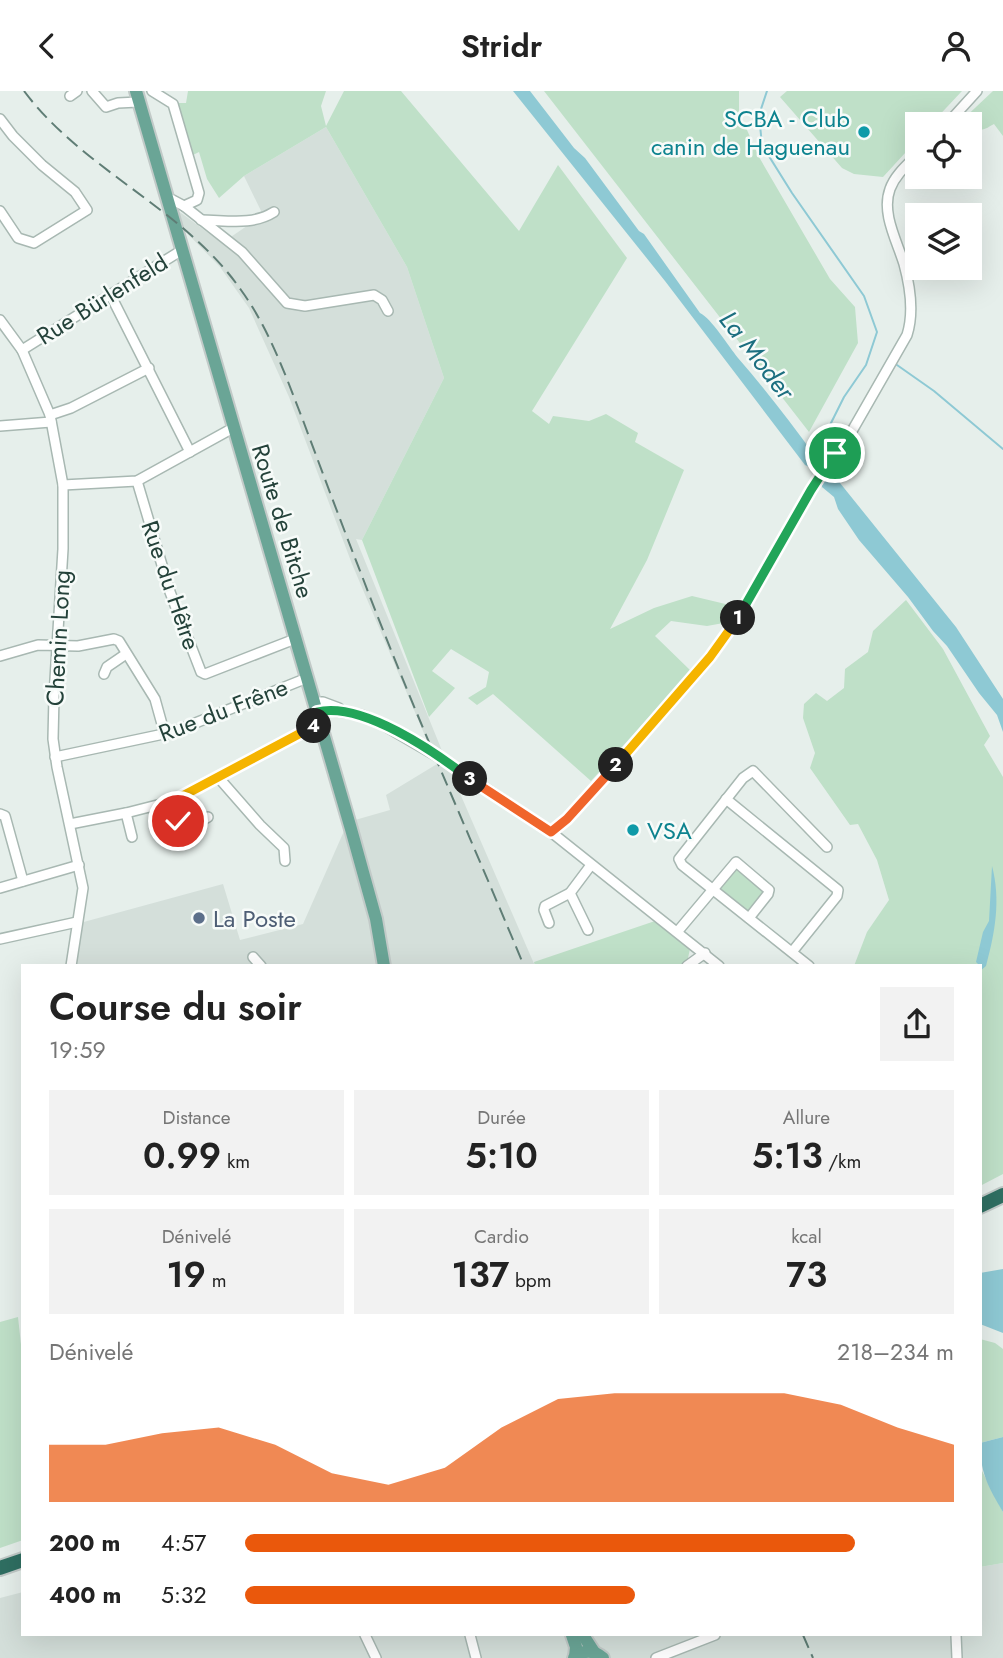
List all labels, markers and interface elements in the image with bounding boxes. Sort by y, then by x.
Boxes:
text: Stridr [461,23,542,69]
icon: back [28,27,66,65]
icon: person [937,27,975,65]
place label: SCBA - Club canin de Haguenau [651,101,850,164]
map controls [905,112,982,280]
button: locate [905,112,982,189]
marker: SCBA - Club canin de Haguenau [856,124,872,140]
button: layers [905,203,982,280]
street label: Rue Bürlenfeld [30,245,174,353]
water label: La Moder [710,302,805,409]
pin [805,423,865,483]
icon: arrive [816,434,854,472]
street label: Route de Bitche [243,440,323,602]
street label: Rue du Hêtre [133,516,209,654]
street label: Chemin Long [37,569,79,707]
pin: 1 [720,601,756,635]
text: 1 [733,604,742,631]
street label: Rue du Frêne [153,669,293,751]
pin: 4 [296,709,332,743]
text: 4 [307,712,320,739]
pin: 2 [598,747,634,783]
text: 2 [609,751,622,778]
pin: 3 [452,761,488,797]
text: 3 [464,765,475,792]
pin [148,791,208,851]
icon: check [159,802,197,840]
place label: VSA [647,813,692,848]
marker: VSA [625,822,641,838]
place label: La Poste [213,901,296,936]
marker: La Poste [191,910,207,926]
text: Course du soir [49,979,302,1034]
button: share [880,987,954,1061]
text: 19:59 [49,1033,106,1067]
text: Distance [162,1104,231,1131]
text: Durée [477,1104,526,1131]
text: Allure [783,1104,830,1131]
text: 0.99 [143,1131,221,1181]
text: 5:10 [465,1131,538,1181]
text: 5:13 [752,1131,823,1181]
text: km [221,1148,250,1175]
text: /km [823,1148,861,1175]
text: Dénivelé [162,1223,231,1250]
text: Cardio [474,1223,529,1250]
text: kcal [791,1223,822,1250]
text: 19 [166,1250,206,1300]
text: 137 [451,1250,509,1300]
text: 73 [786,1250,827,1300]
text: m [206,1267,227,1294]
text: bpm [509,1267,552,1294]
text: Dénivelé [49,1335,133,1369]
text: 218–234 m [837,1335,954,1369]
text: 200 m [49,1526,120,1560]
text: 4:57 [161,1526,206,1560]
text: 400 m [49,1578,121,1612]
text: 5:32 [161,1578,207,1612]

